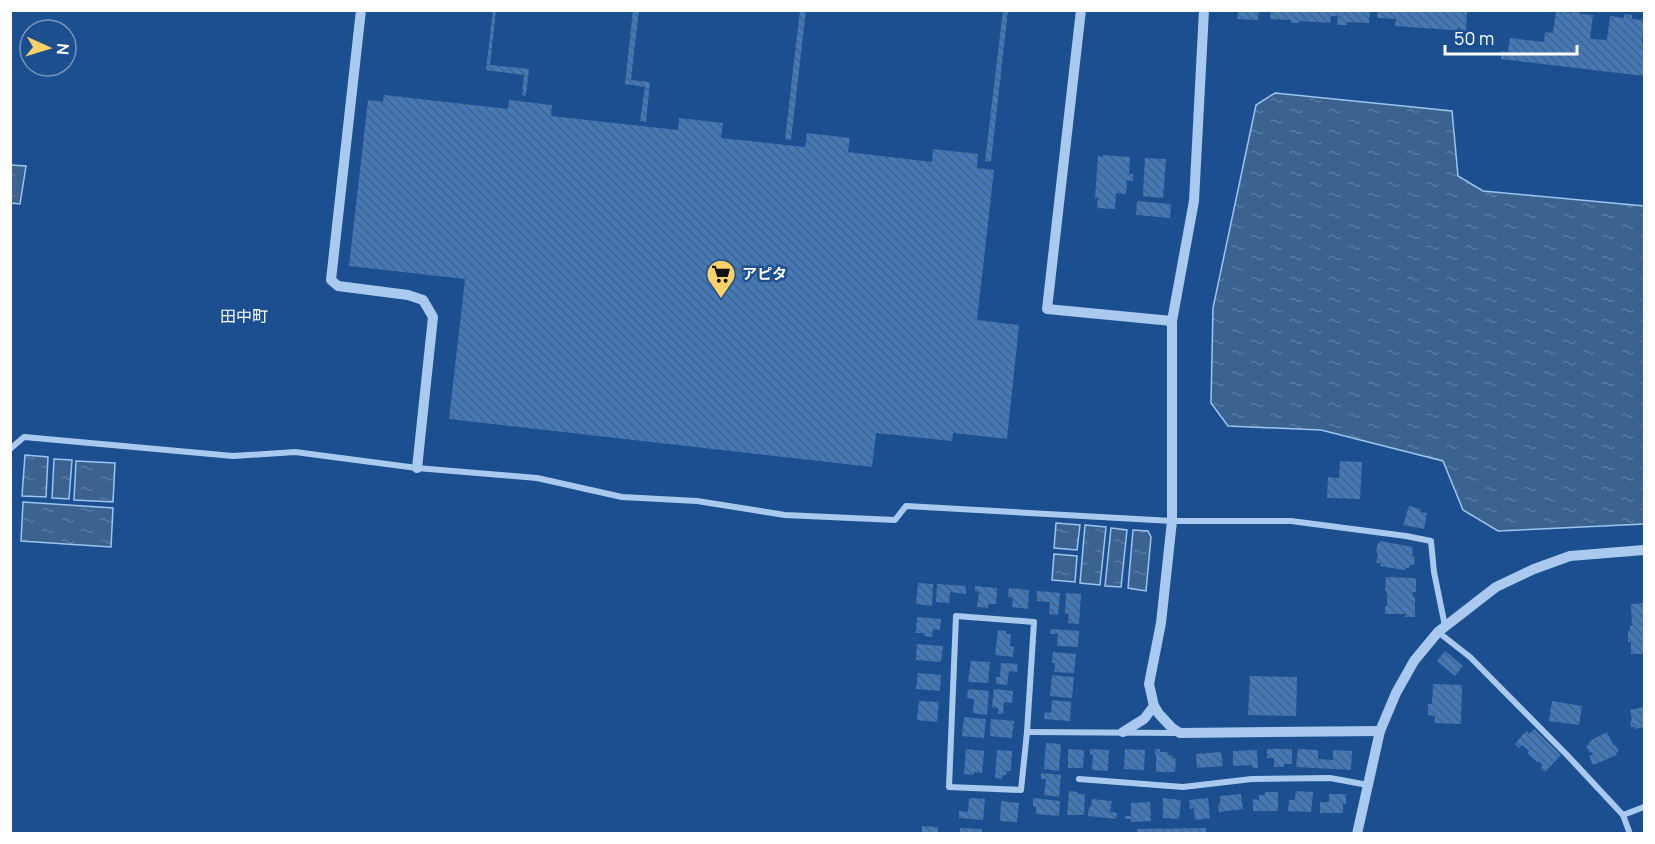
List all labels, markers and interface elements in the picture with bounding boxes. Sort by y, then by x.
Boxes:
north arrow [18,18,78,78]
scale bar [1445,18,1577,56]
text: 50 m [1454,26,1494,50]
text: N [52,43,74,56]
supermarket icon: アピタ [705,258,737,300]
place label: アピタ [742,263,787,284]
district label: 田中町 [220,305,268,327]

